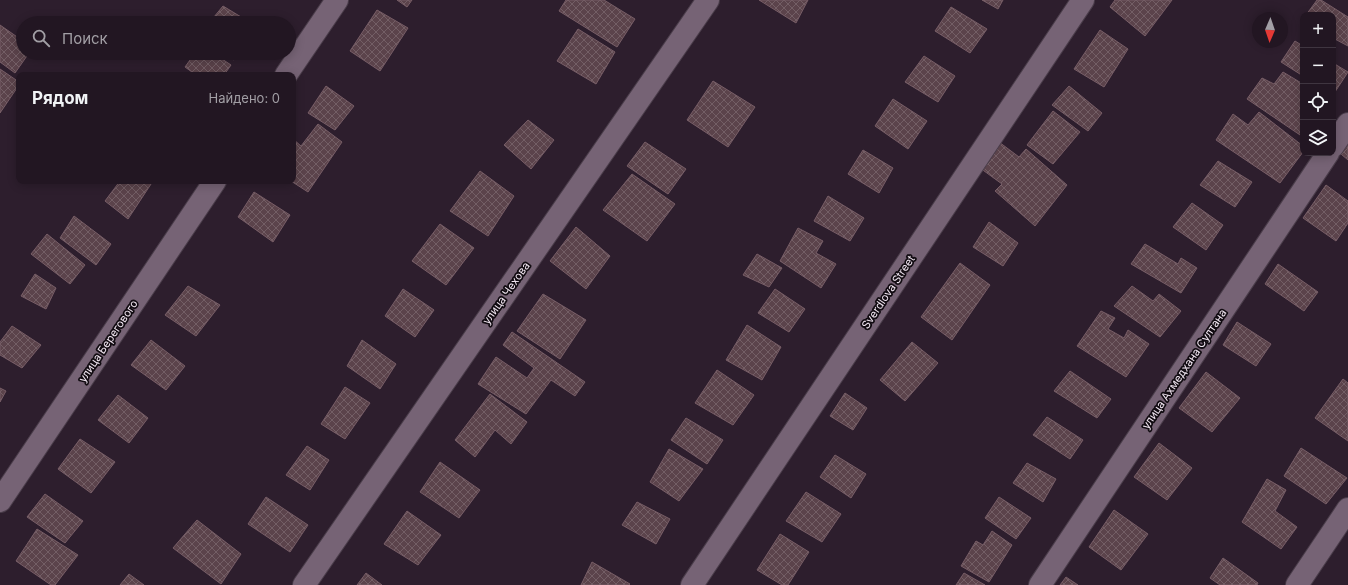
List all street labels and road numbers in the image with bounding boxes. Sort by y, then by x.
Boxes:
street label: Sverdlova Street [858,252,918,331]
street label: улица Чехова [479,259,533,327]
street label: улица Берегового [75,297,141,385]
street label: улица Ахмедхана Султана [1139,306,1229,432]

